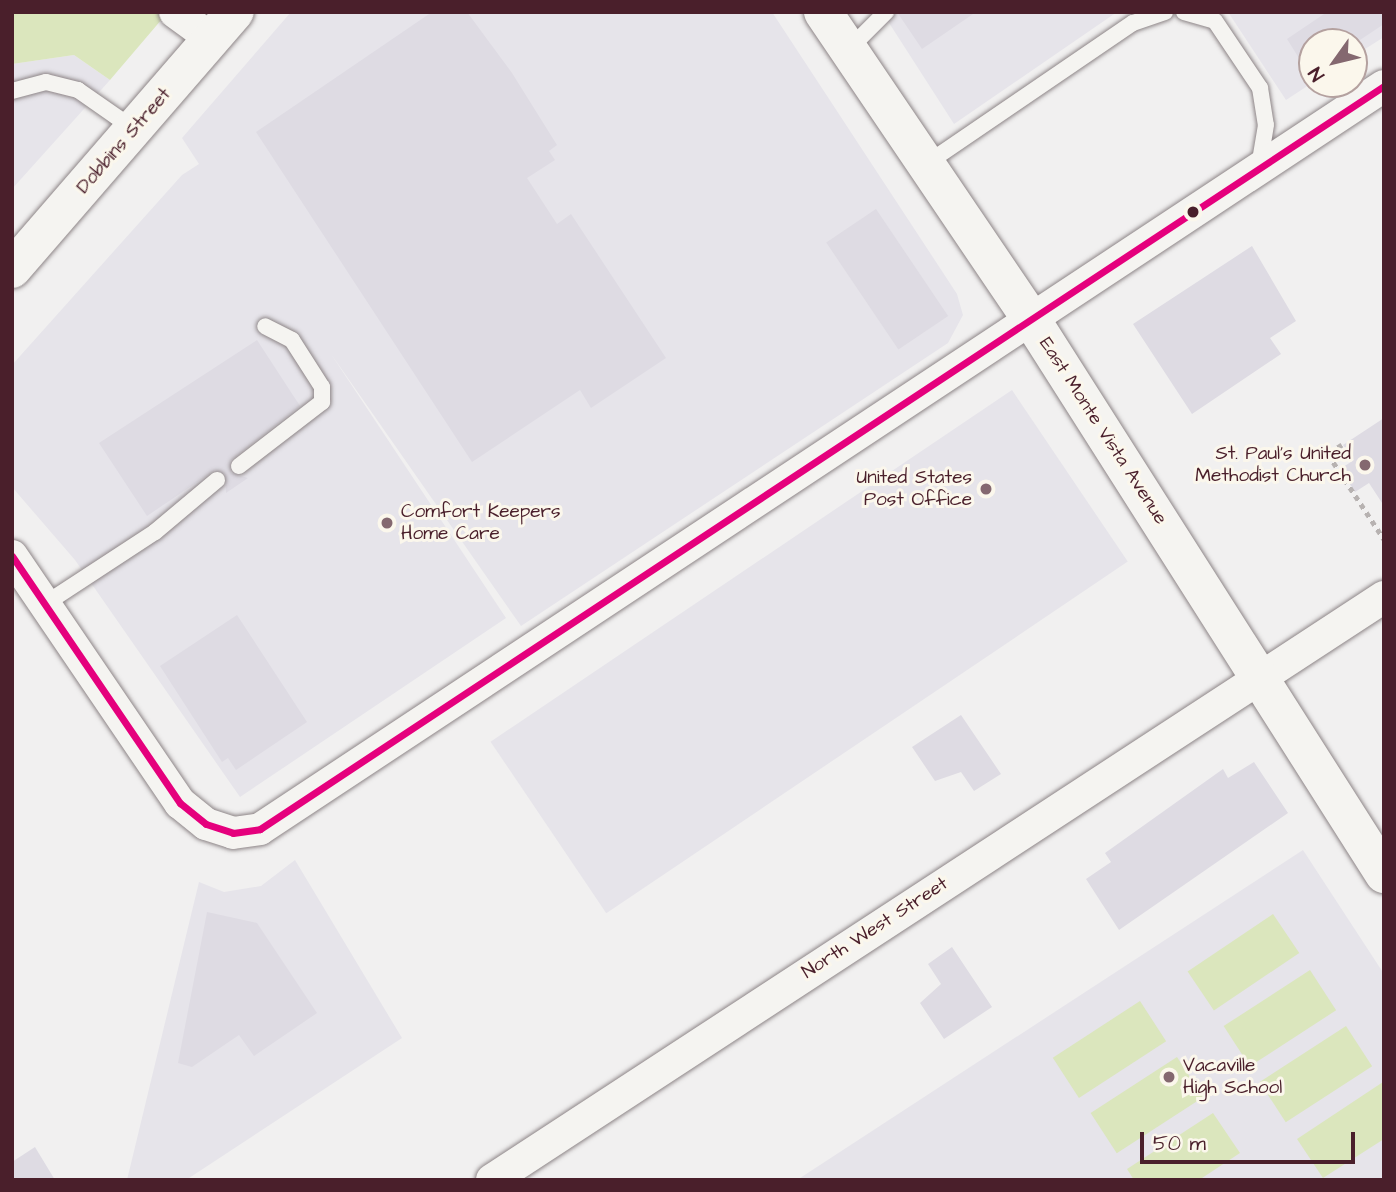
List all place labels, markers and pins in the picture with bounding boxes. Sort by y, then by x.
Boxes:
unlabelled marker [1186,205,1200,219]
place label: St. Paul's United Methodist Church [1195,443,1351,487]
marker: St. Paul's United Methodist Church [1357,457,1373,473]
place label: United States Post Office [857,467,972,511]
marker: United States Post Office [978,481,994,497]
place label: Comfort Keepers Home Care [401,501,561,545]
marker: Comfort Keepers Home Care [379,515,395,531]
place label: Vacaville High School [1183,1055,1282,1099]
marker: Vacaville High School [1161,1069,1177,1085]

